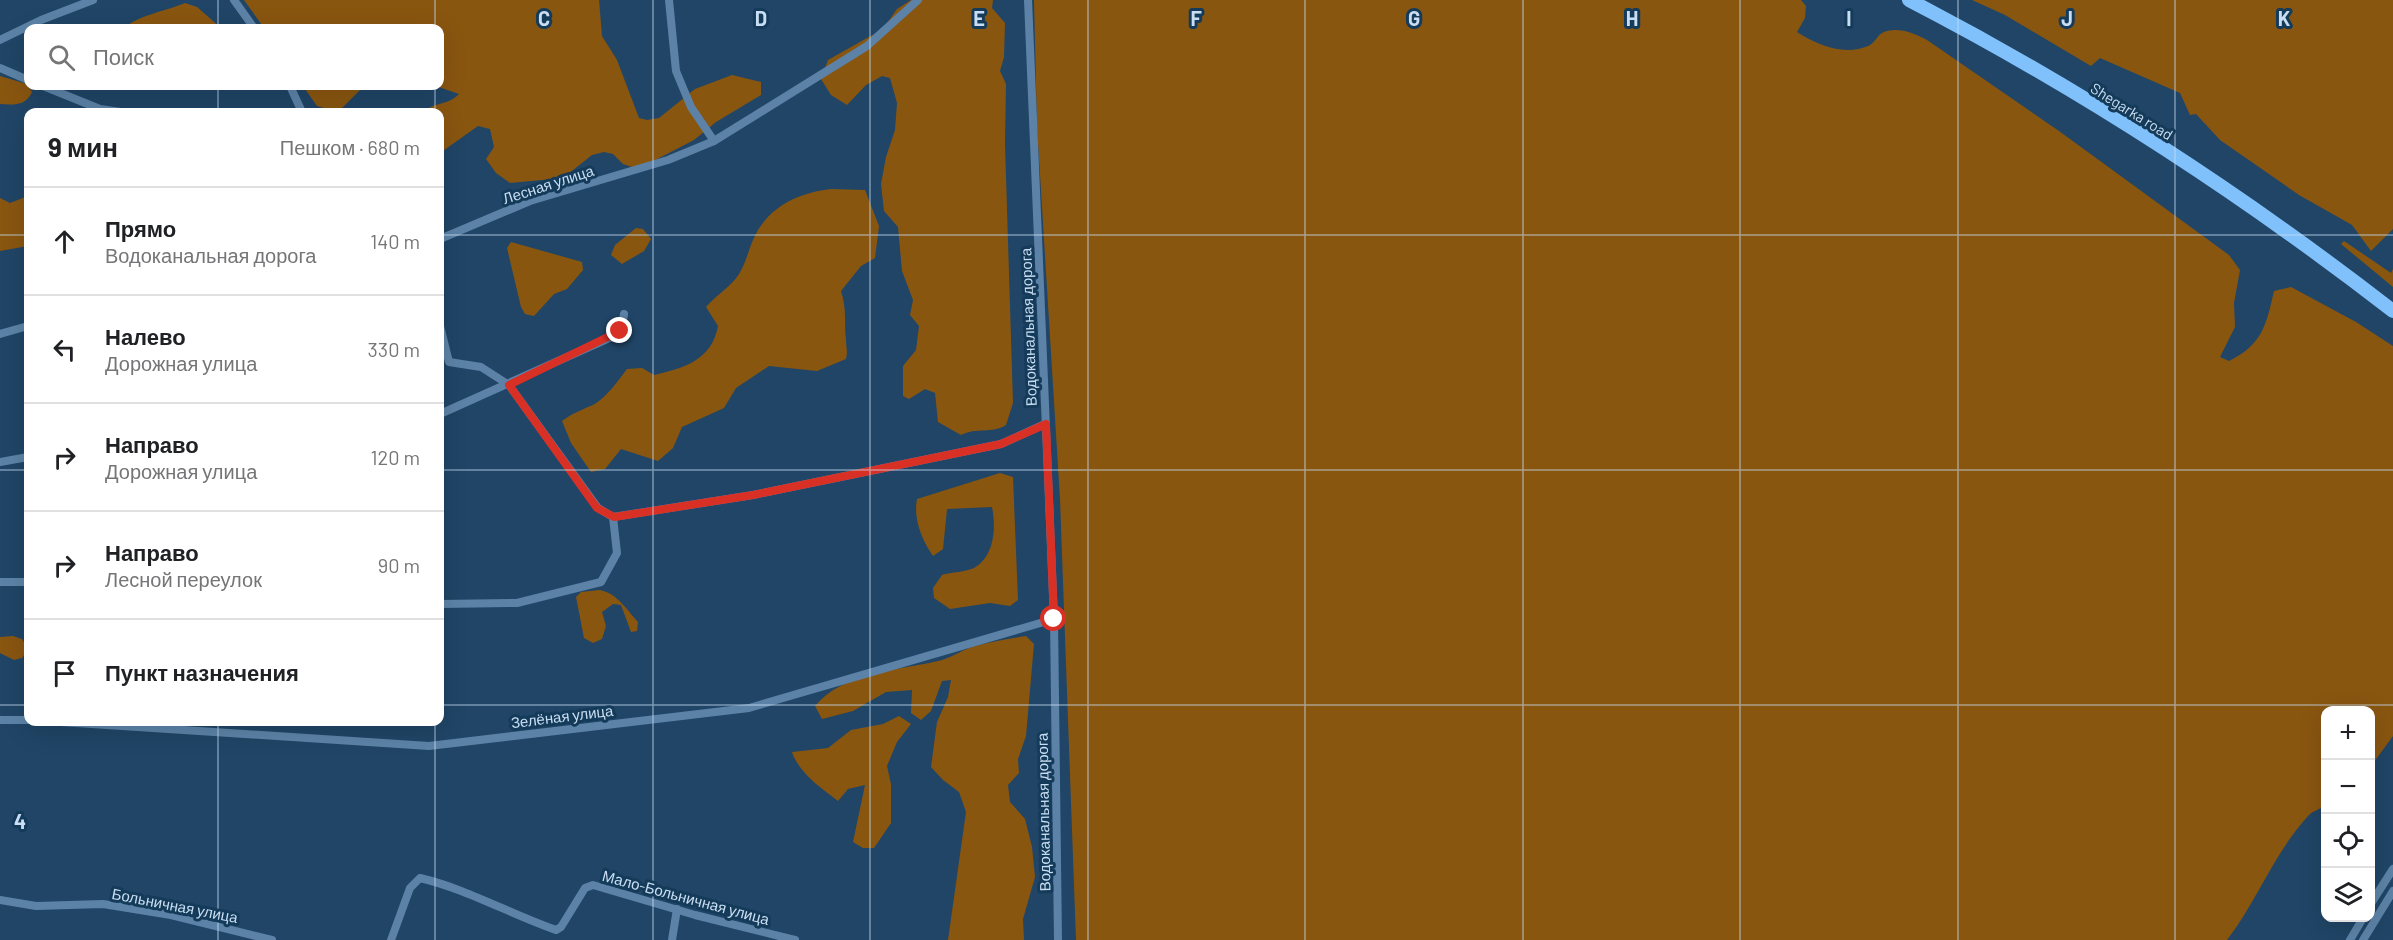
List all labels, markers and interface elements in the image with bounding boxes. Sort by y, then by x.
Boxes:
text: C [538,6,550,30]
text: D [755,6,767,30]
text: E [973,6,985,30]
text: F [1190,6,1202,30]
text: G [1408,6,1420,30]
text: H [1626,6,1638,30]
text: I [1846,6,1852,30]
text: J [2061,6,2073,30]
text: K [2278,6,2291,30]
search box [24,24,444,90]
icon: search [45,41,78,74]
text: Поиск [93,43,154,69]
street label: Shegarka road [2088,79,2176,143]
text: 9 мин [48,131,118,162]
text: Пешком · 680 m [280,135,420,159]
street label: Лесная улица [500,161,596,207]
text: Прямо [105,215,176,241]
icon: ahead [48,225,81,258]
text: 140 m [370,229,420,253]
text: Водоканальная дорога [105,243,316,267]
street label: Водоканальная дорога [1016,247,1040,407]
route end [606,317,632,343]
text: Налево [105,323,186,349]
icon: left [48,333,81,366]
text: 330 m [368,337,420,361]
text: Дорожная улица [105,351,257,375]
text: Направо [105,431,199,457]
icon: right [48,441,81,474]
text: 120 m [370,445,420,469]
text: Дорожная улица [105,459,257,483]
text: Направо [105,539,199,565]
icon: right [48,549,81,582]
text: 90 m [378,553,420,577]
text: Лесной переулок [105,567,262,591]
route start [1040,605,1066,631]
icon: arrive [48,657,81,690]
text: Пункт назначения [105,659,299,685]
street label: Зелёная улица [510,701,615,731]
map controls [2321,706,2375,922]
button: + [2321,706,2375,760]
street label: Водоканальная дорога [1033,732,1053,891]
button: − [2321,760,2375,814]
text: 4 [14,809,26,833]
button: locate [2321,814,2375,868]
street label: Мало-Больничная улица [601,866,772,928]
button: layers [2321,868,2375,922]
street label: Больничная улица [111,884,240,926]

